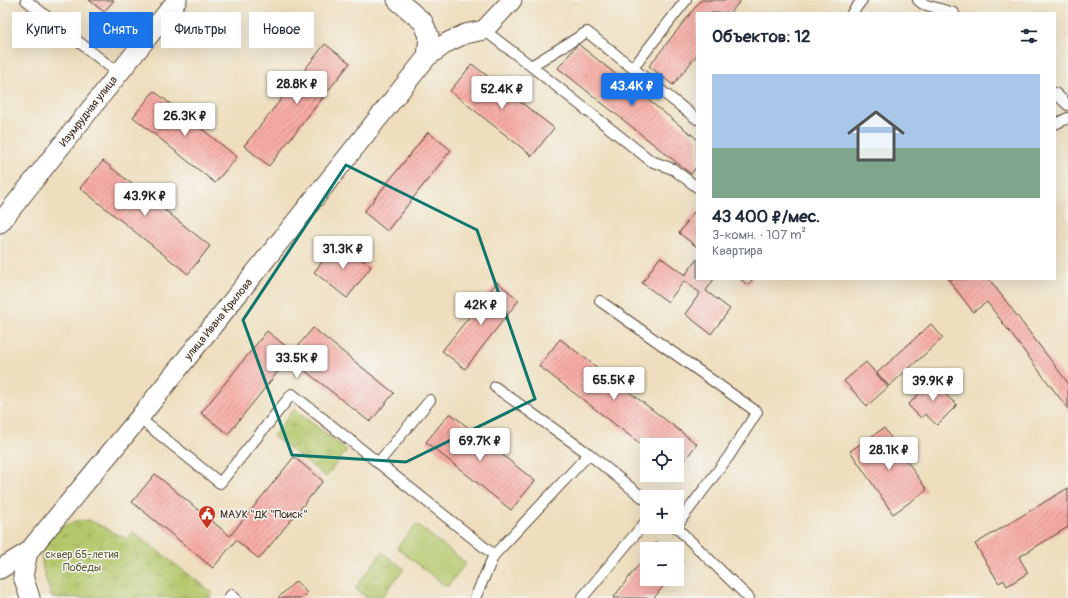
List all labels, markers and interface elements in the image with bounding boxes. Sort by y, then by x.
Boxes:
chip: Купить [12,12,81,48]
chip: Снять [89,12,153,48]
chip: Фильтры [161,12,241,48]
chip: Новое [249,12,314,48]
icon: filters [1018,25,1040,47]
text: Объектов: 12 [712,26,811,47]
pin: 28.8K ₽ [260,71,334,105]
street label: Изумрудная улица [57,73,120,149]
pin: 43.4K ₽ [595,73,669,107]
text: 28.8K ₽ [276,76,318,92]
pin: 52.4K ₽ [465,76,539,110]
text: 43.4K ₽ [610,78,654,94]
text: 52.4K ₽ [480,81,524,97]
icon: home [840,100,912,172]
pin: 26.3K ₽ [148,103,222,137]
text: 26.3K ₽ [163,108,207,124]
pin: 43.9K ₽ [108,183,182,217]
text: 43.9K ₽ [124,188,166,204]
text: 43 400 ₽/мес. [712,206,820,227]
text: 3-комн. · 107 m² [712,227,806,243]
pin: 31.3K ₽ [306,236,380,270]
text: 31.3K ₽ [323,241,363,257]
text: Квартира [712,243,763,259]
street label: улица Ивана Крылова [181,276,255,363]
pin: 42K ₽ [453,292,509,326]
text: 42K ₽ [464,297,498,313]
pin: 33.5K ₽ [260,345,334,379]
text: 33.5K ₽ [276,350,318,366]
pin: 65.5K ₽ [577,367,651,401]
pin: 39.9K ₽ [896,368,970,402]
text: 65.5K ₽ [593,372,635,388]
text: 39.9K ₽ [912,373,954,389]
pin: 69.7K ₽ [443,428,517,462]
text: 69.7K ₽ [459,433,501,449]
pin: 28.1K ₽ [852,437,926,471]
map controls [640,438,684,586]
button: locate [640,438,684,482]
text: 28.1K ₽ [869,442,909,458]
button: + [640,490,684,534]
public building icon: МАУК "ДК "Поиск" [197,504,217,529]
place label: МАУК "ДК "Поиск" [220,508,308,521]
button: − [640,542,684,586]
park label: сквер 65-летия Победы [45,548,119,574]

